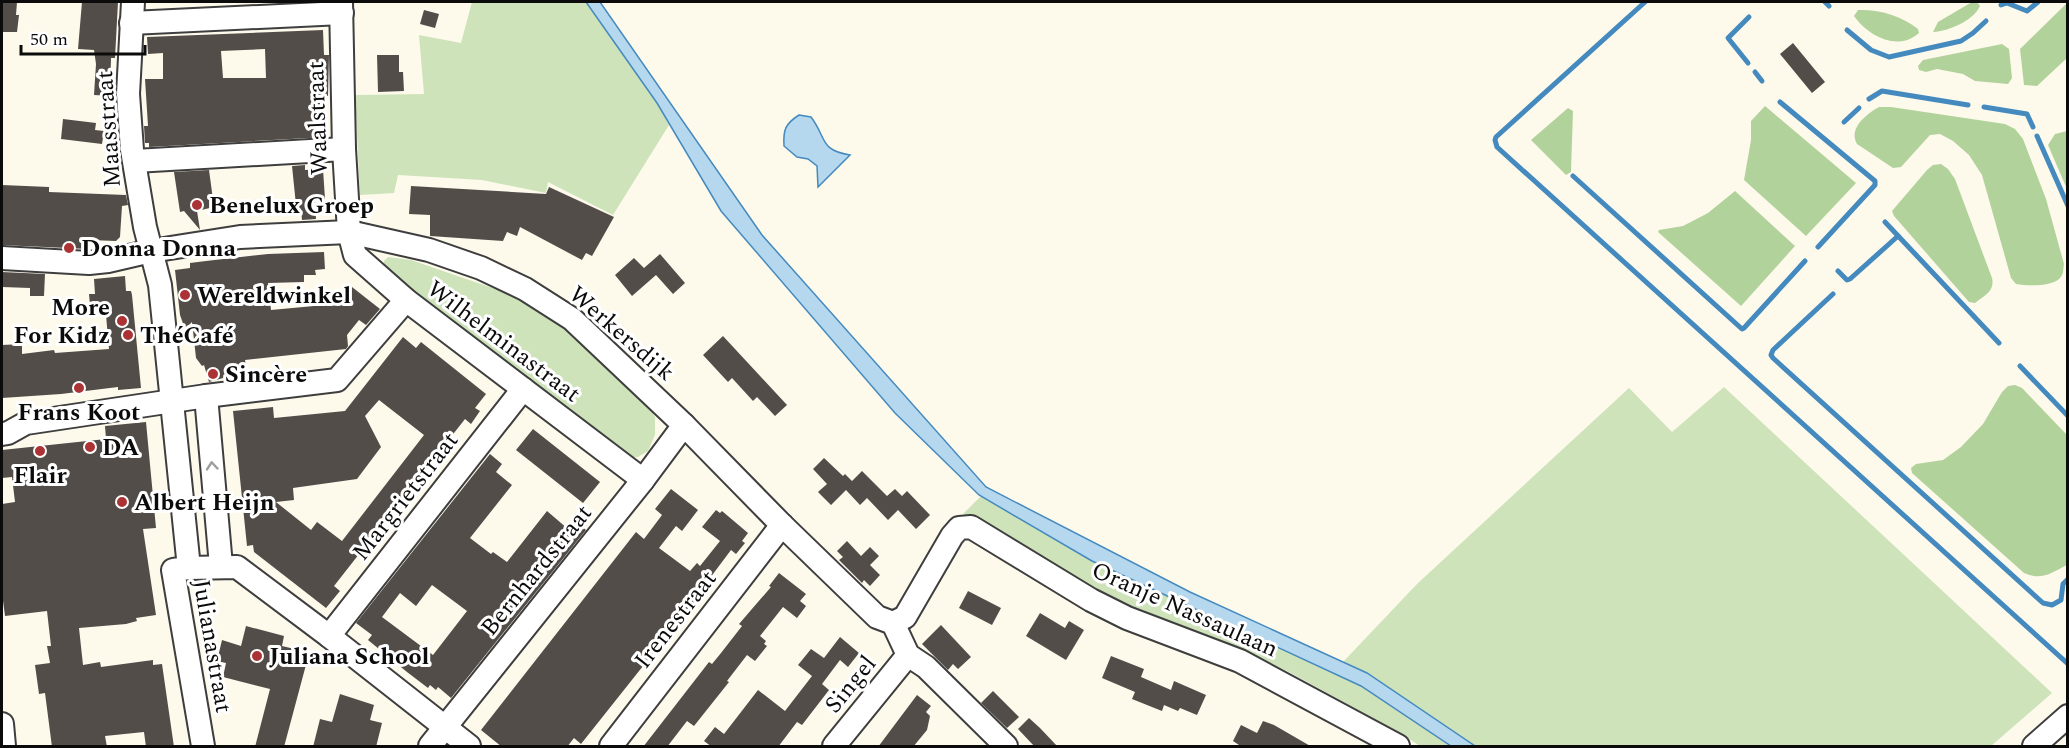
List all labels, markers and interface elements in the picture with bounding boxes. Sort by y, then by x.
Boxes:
scale bar [21,18,146,56]
text: 50 m [30,26,68,53]
street label: Waalstraat [298,60,338,176]
street label: Maasstraat [87,69,131,189]
place label: Benelux Groep [209,188,374,224]
marker: Benelux Groep [190,198,204,212]
place label: Donna Donna [81,231,237,267]
marker: Donna Donna [62,241,76,255]
street label: Wilhelminastraat [419,272,588,412]
street label: Werkersdijk [560,277,682,390]
place label: Wereldwinkel [197,278,351,314]
marker: Wereldwinkel [178,288,192,302]
place label: More For Kidz [14,290,110,354]
marker: More For Kidz [115,314,129,328]
place label: ThéCafé [140,318,234,354]
marker: ThéCafé [121,328,135,342]
place label: Sincère [225,357,307,393]
marker: Sincère [206,367,220,381]
marker: Frans Koot [72,381,86,395]
place label: Frans Koot [18,395,140,431]
street label: Margrietstraat [344,424,468,569]
place label: DA [102,430,140,466]
marker: DA [83,440,97,454]
marker: Flair [33,444,47,458]
place label: Flair [13,458,67,494]
one-way arrow [206,462,219,471]
place label: Albert Heijn [134,485,275,521]
marker: Albert Heijn [115,495,129,509]
street label: Bernhardstraat [472,497,601,644]
street label: Oranje Nassaulaan [1086,553,1284,667]
street label: Irenestraat [626,563,726,677]
street label: Julianastraat [183,577,241,716]
place label: Juliana School [269,639,430,675]
street label: Singel [816,648,885,721]
marker: Juliana School [250,649,264,663]

